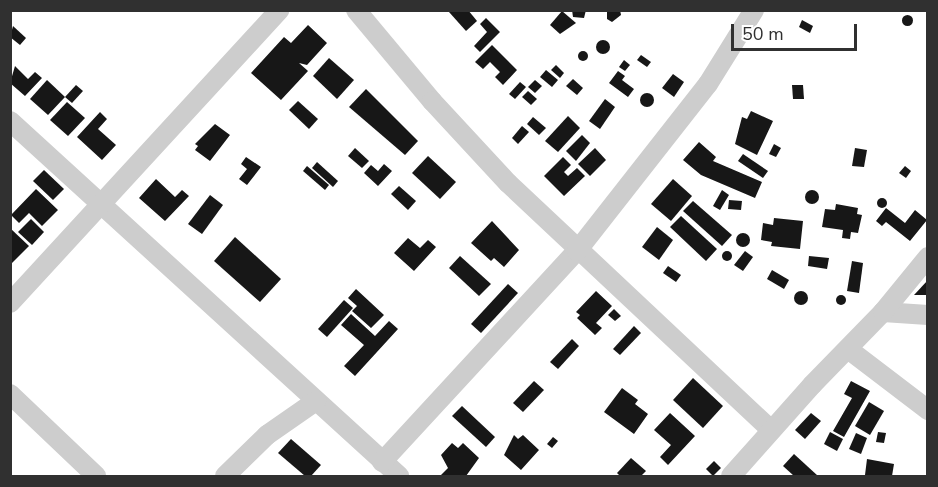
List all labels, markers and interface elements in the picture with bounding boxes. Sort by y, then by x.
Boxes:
scale bar [734,12,860,50]
text: 50 m [742,22,784,46]

